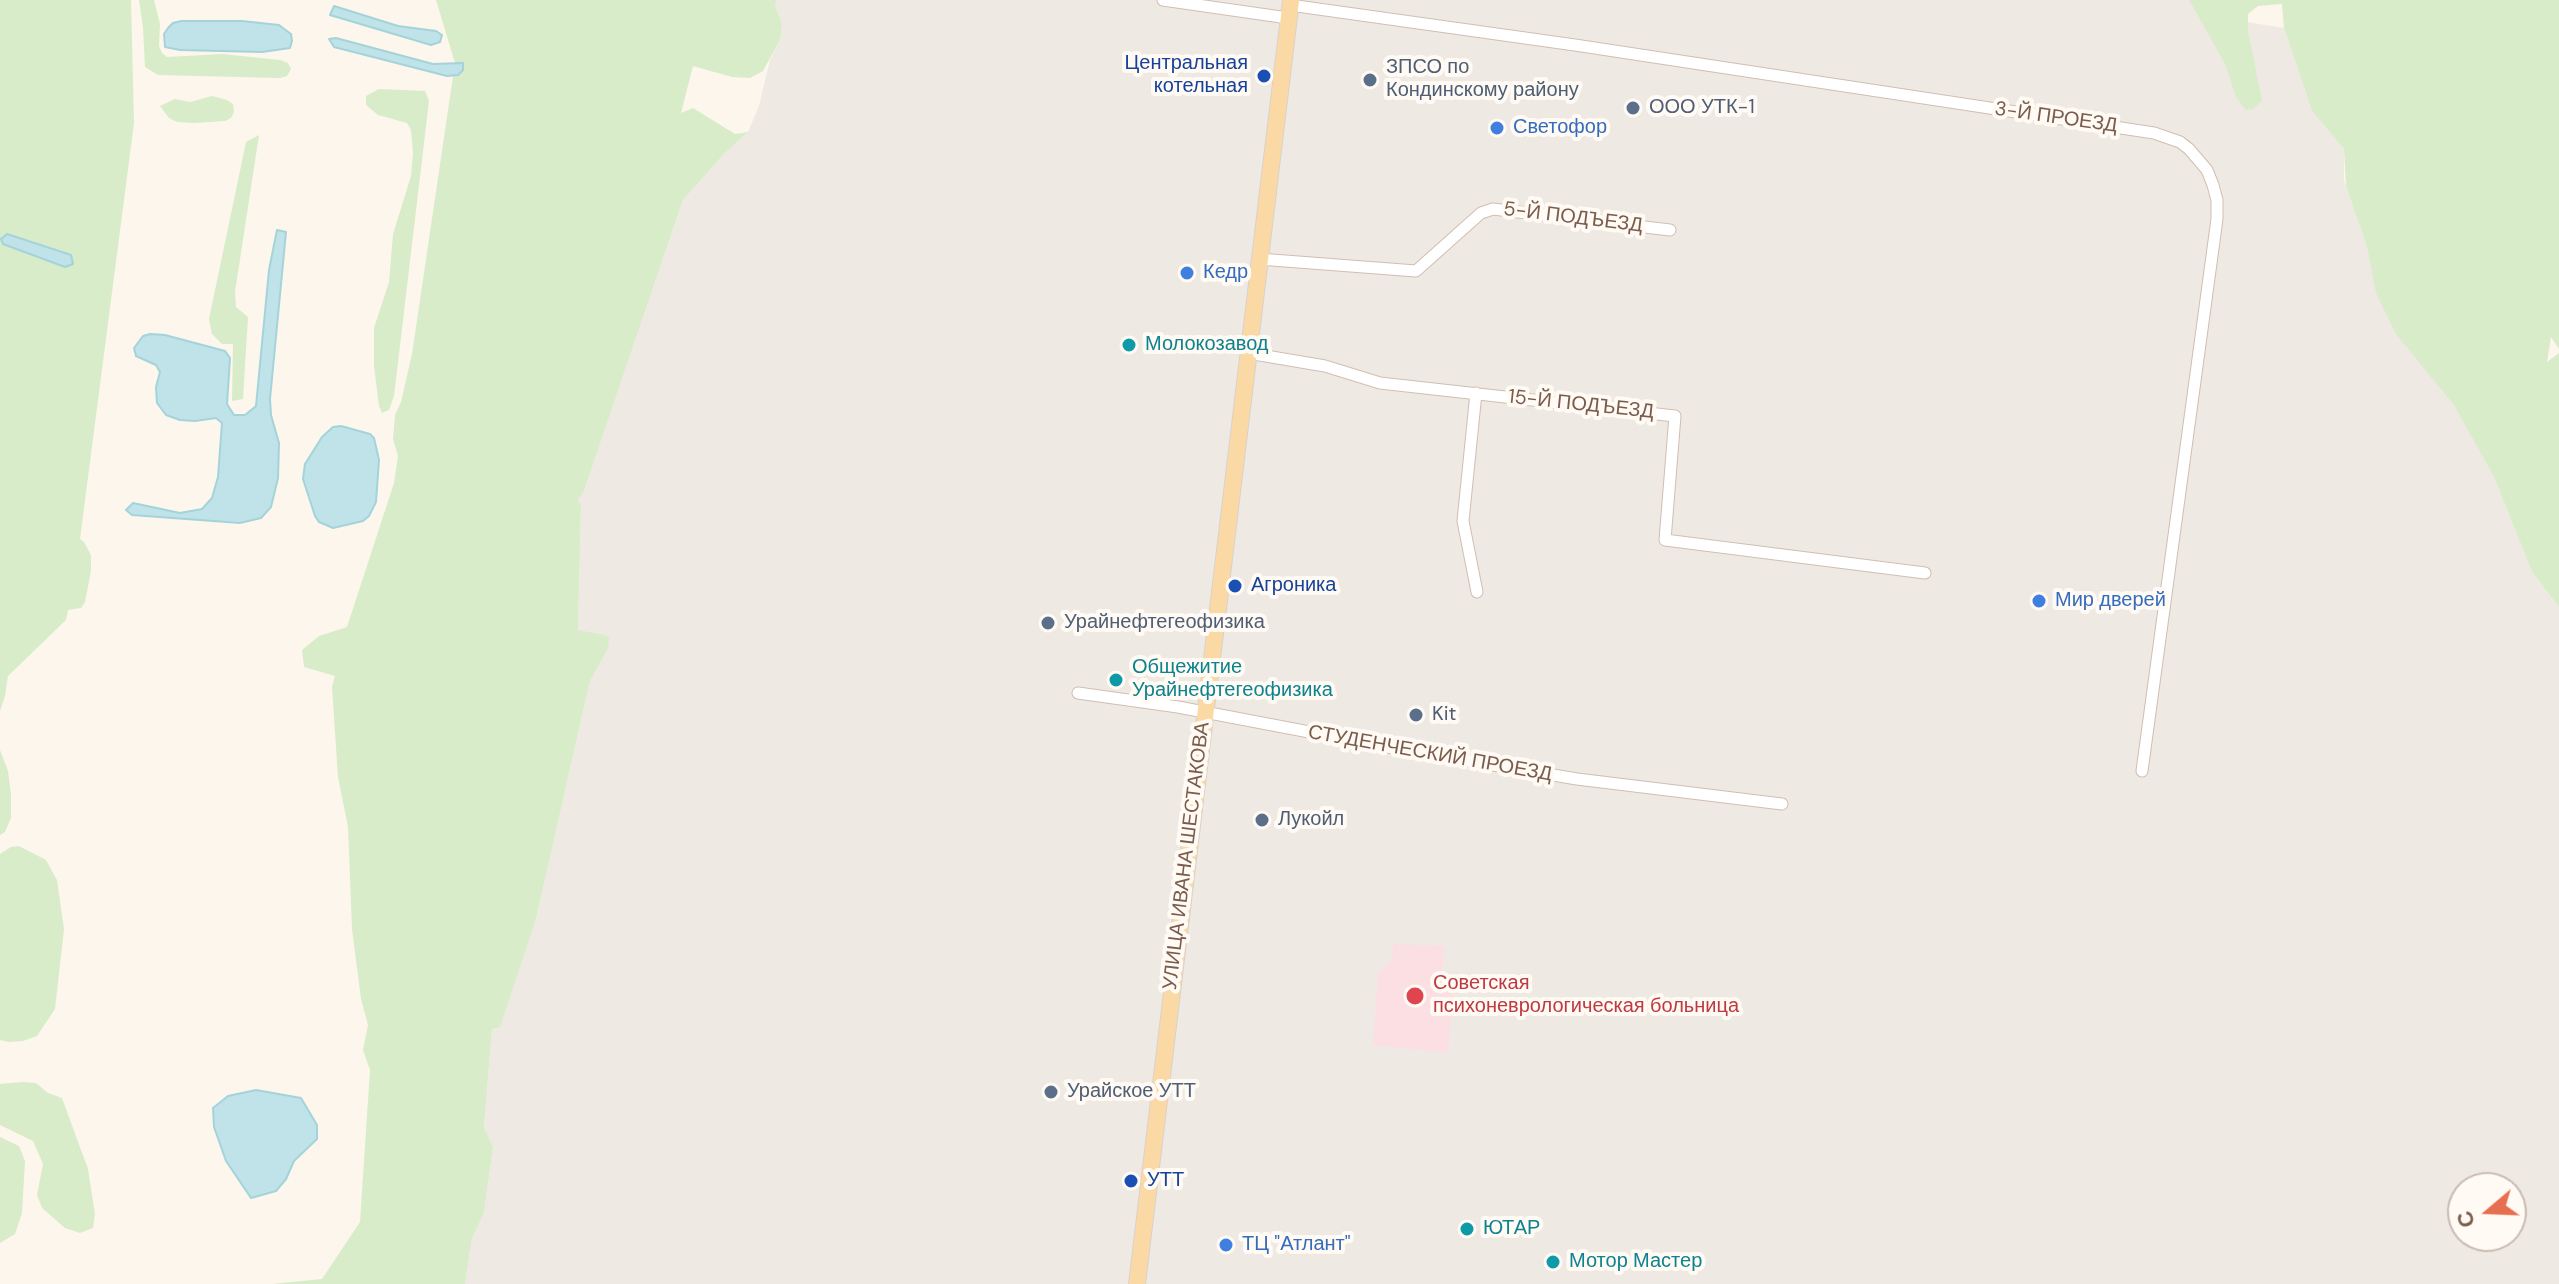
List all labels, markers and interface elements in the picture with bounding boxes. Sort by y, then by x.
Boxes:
place label: Центральная котельная [1125,52,1248,99]
place label: ЗПСО по Кондинскому району [1386,56,1579,103]
marker: Центральная котельная [1255,67,1273,85]
marker: ЗПСО по Кондинскому району [1361,71,1379,89]
place label: ООО УТК-1 [1649,96,1755,120]
street label: 3-Й ПРОЕЗД [1993,98,2119,138]
marker: ООО УТК-1 [1624,99,1642,117]
place label: Светофор [1513,116,1607,140]
marker: Светофор [1488,119,1506,137]
street label: 5-Й ПОДЪЕЗД [1502,198,1644,238]
place label: Кедр [1203,261,1248,285]
marker: Кедр [1178,264,1196,282]
place label: Молокозавод [1145,333,1269,357]
marker: Молокозавод [1120,336,1138,354]
street label: 15-Й ПОДЪЕЗД [1507,385,1655,425]
place label: Агроника [1251,574,1336,598]
marker: Агроника [1226,577,1244,595]
place label: Мир дверей [2055,589,2166,613]
marker: Мир дверей [2030,592,2048,610]
place label: Урайнефтегеофизика [1064,611,1265,635]
marker: Урайнефтегеофизика [1039,614,1057,632]
place label: Общежитие Урайнефтегеофизика [1132,656,1333,703]
marker: Общежитие Урайнефтегеофизика [1107,671,1125,689]
place label: Kit [1432,703,1456,727]
marker: Kit [1407,706,1425,724]
street label: УЛИЦА ИВАНА ШЕСТАКОВА [1159,721,1215,991]
street label: СТУДЕНЧЕСКИЙ ПРОЕЗД [1306,721,1554,787]
place label: Лукойл [1278,808,1344,832]
marker: Лукойл [1253,811,1271,829]
place label: Советская психоневрологическая больница [1433,972,1739,1019]
marker: Советская психоневрологическая больница [1404,985,1426,1007]
place label: Урайское УТТ [1067,1080,1196,1104]
marker: Урайское УТТ [1042,1083,1060,1101]
place label: УТТ [1147,1169,1184,1193]
marker: УТТ [1122,1172,1140,1190]
north arrow [2447,1172,2527,1252]
text: С [2449,1207,2482,1232]
place label: ЮТАР [1483,1217,1540,1241]
marker: ЮТАР [1458,1220,1476,1238]
place label: ТЦ "Атлант" [1242,1233,1351,1257]
marker: ТЦ "Атлант" [1217,1236,1235,1254]
place label: Мотор Мастер [1569,1250,1702,1274]
marker: Мотор Мастер [1544,1253,1562,1271]

